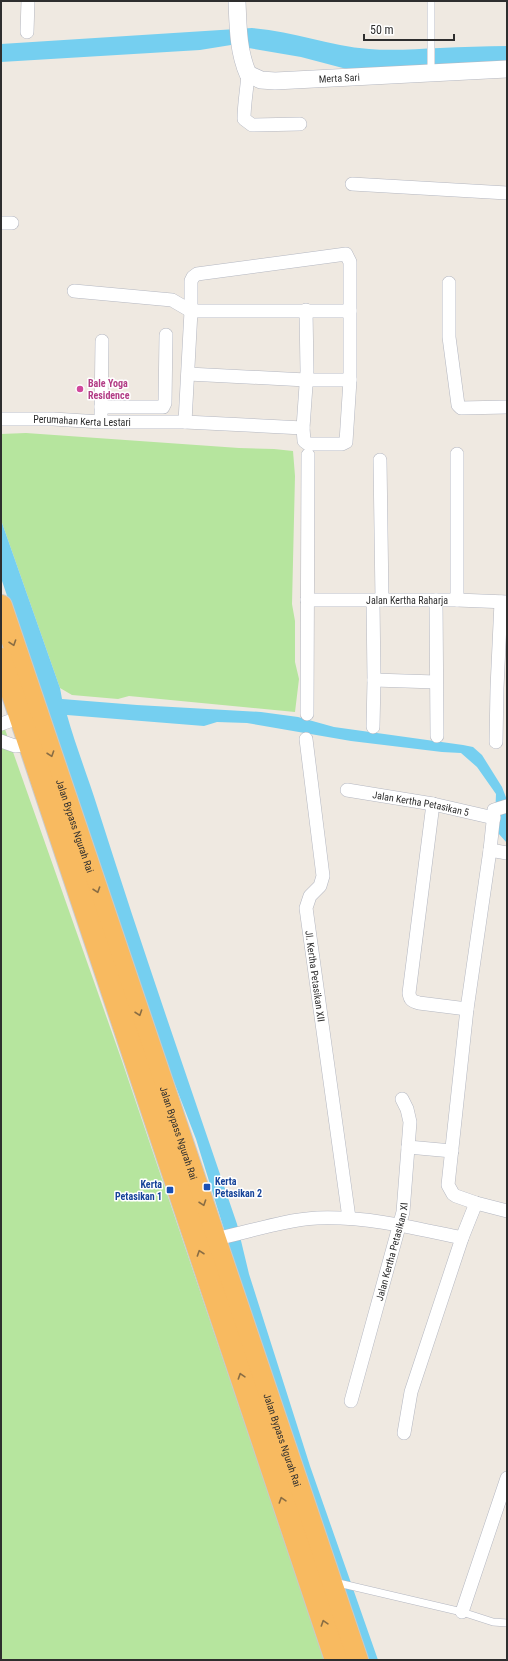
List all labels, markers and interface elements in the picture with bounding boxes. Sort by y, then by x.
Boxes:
scale bar [364,16,454,42]
text: 50 m [370,23,394,37]
street label: Merta Sari [319,72,360,85]
place label: Bale Yoga Residence [88,378,130,401]
marker: Bale Yoga Residence [75,384,85,394]
street label: Perumahan Kerta Lestari [33,414,131,428]
street label: Jalan Kertha Raharja [366,595,448,606]
one-way arrow [9,639,17,646]
one-way arrow [46,750,55,757]
street label: Jalan Bypass Ngurah Rai [54,778,96,874]
street label: Jalan Kertha Petasikan 5 [372,789,470,818]
one-way arrow [92,886,101,893]
street label: Jl. Kertha Petasikan XII [303,930,327,1022]
one-way arrow [134,1009,143,1016]
street label: Jalan Bypass Ngurah Rai [158,1085,199,1181]
place label: Kerta Petasikan 2 [215,1176,262,1199]
place label: Kerta Petasikan 1 [115,1179,162,1202]
marker: Kerta Petasikan 2 [202,1182,212,1192]
marker: Kerta Petasikan 1 [165,1185,175,1195]
one-way arrow [198,1199,207,1206]
street label: Jalan Kertha Petasikan XI [374,1202,410,1302]
one-way arrow [196,1250,205,1257]
one-way arrow [237,1373,246,1380]
street label: Jalan Bypass Ngurah Rai [261,1392,303,1488]
one-way arrow [278,1497,287,1504]
one-way arrow [320,1620,329,1627]

